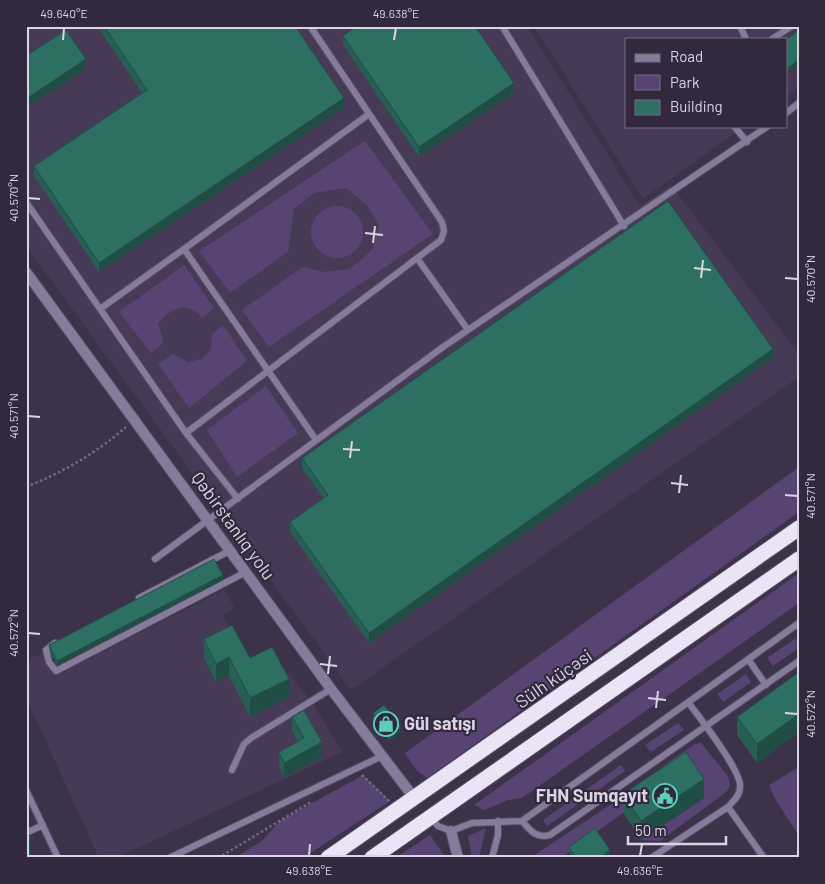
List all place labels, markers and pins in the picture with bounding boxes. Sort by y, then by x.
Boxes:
shop icon: Gül satışı [373,711,399,737]
place label: Gül satışı [404,712,476,734]
public building icon: FHN Sumqayıt [652,783,678,809]
place label: FHN Sumqayıt [536,784,648,806]

